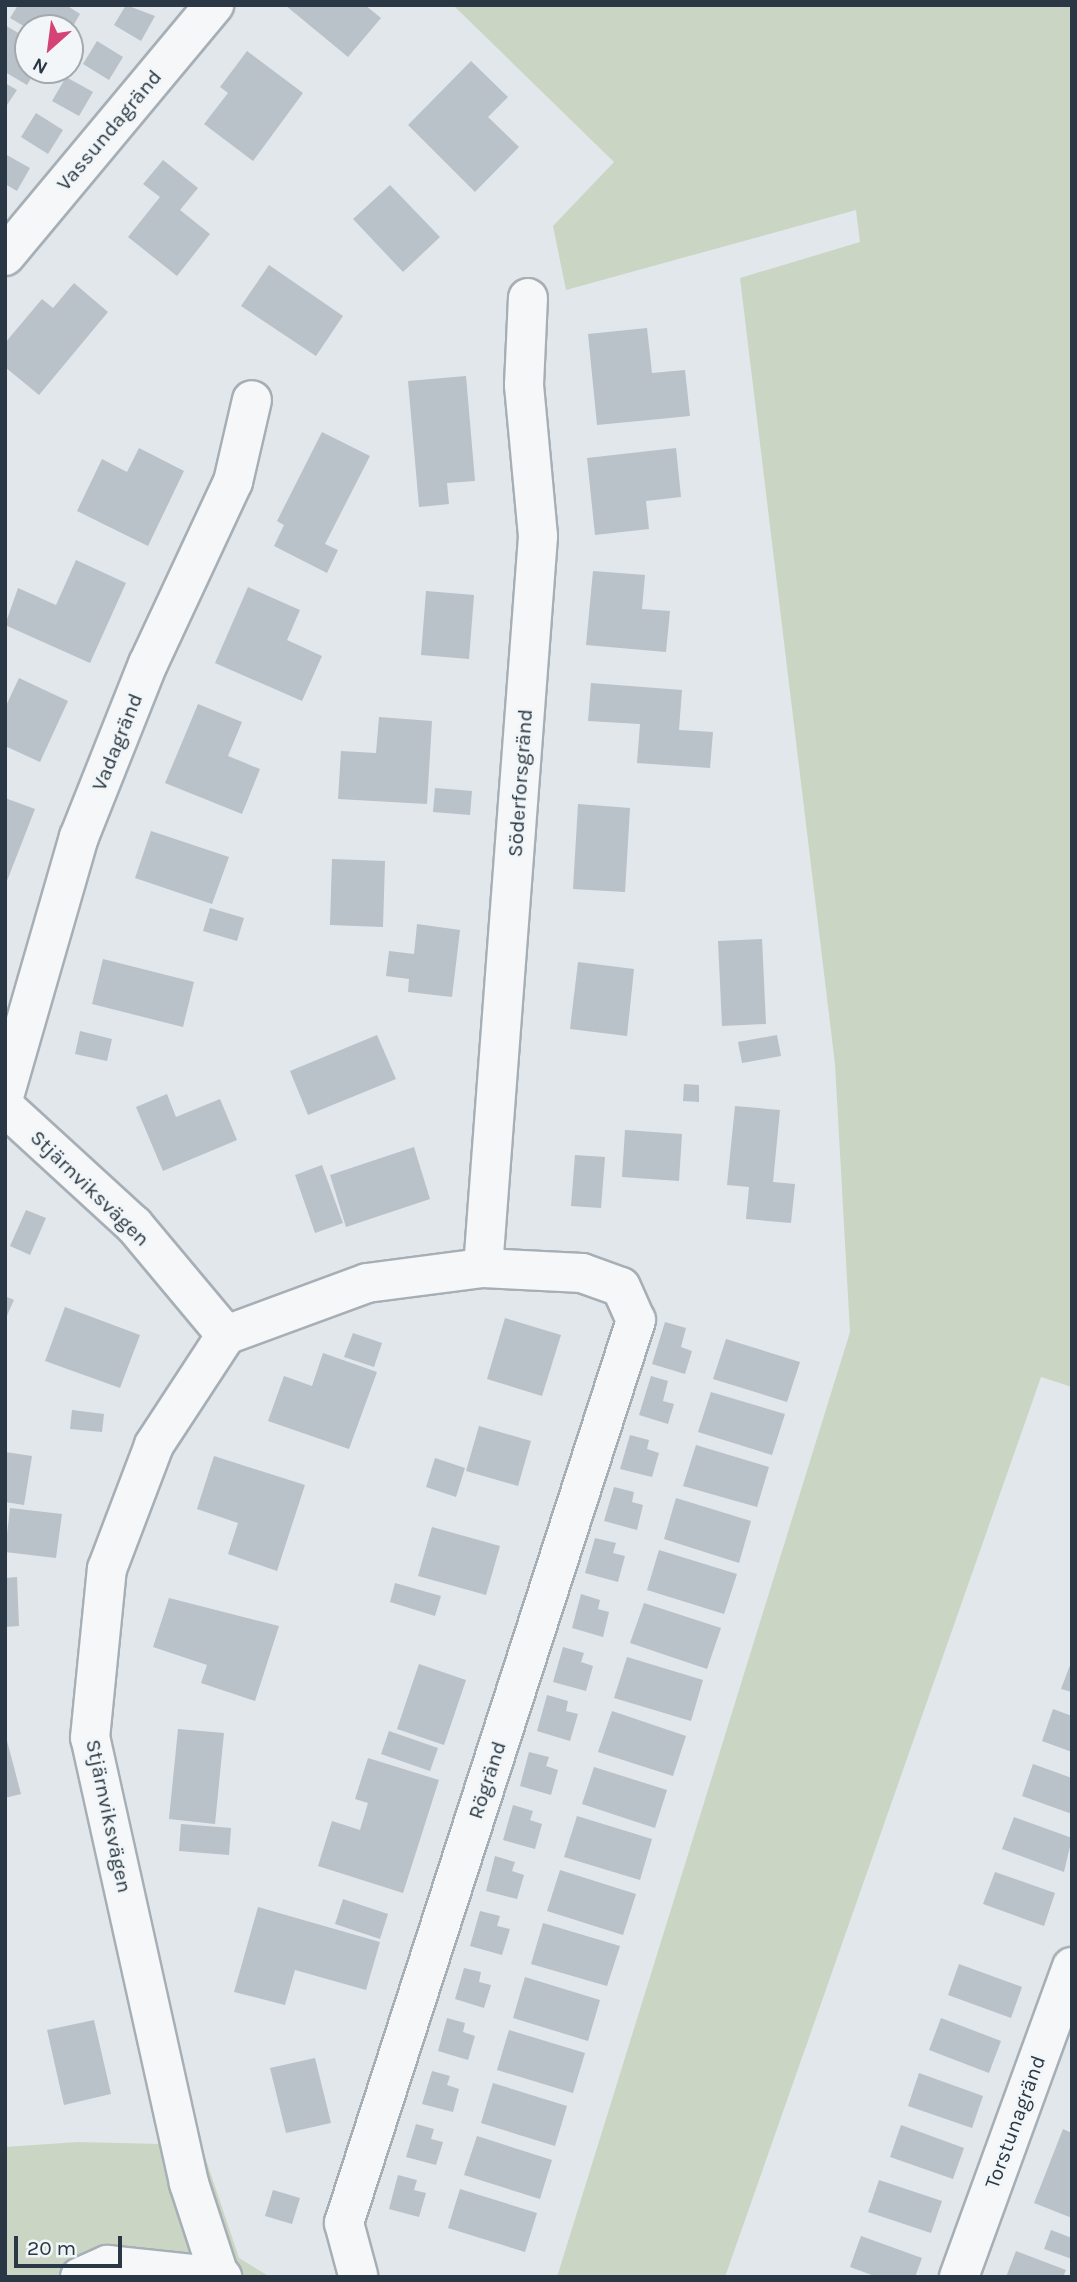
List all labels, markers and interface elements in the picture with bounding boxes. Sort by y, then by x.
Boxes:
north arrow [14,14,84,84]
text: N [29,53,51,79]
street label: Vassundagränd [51,64,167,196]
street label: Vadagränd [86,690,148,794]
street label: Söderforsgränd [502,708,538,858]
street label: Stjärnviksvägen [25,1125,155,1251]
street label: Stjärnviksvägen [80,1737,138,1895]
street label: Rögränd [463,1738,511,1822]
street label: Torstunagränd [979,2052,1051,2192]
scale bar [18,2222,126,2266]
text: 20 m [27,2236,76,2260]

